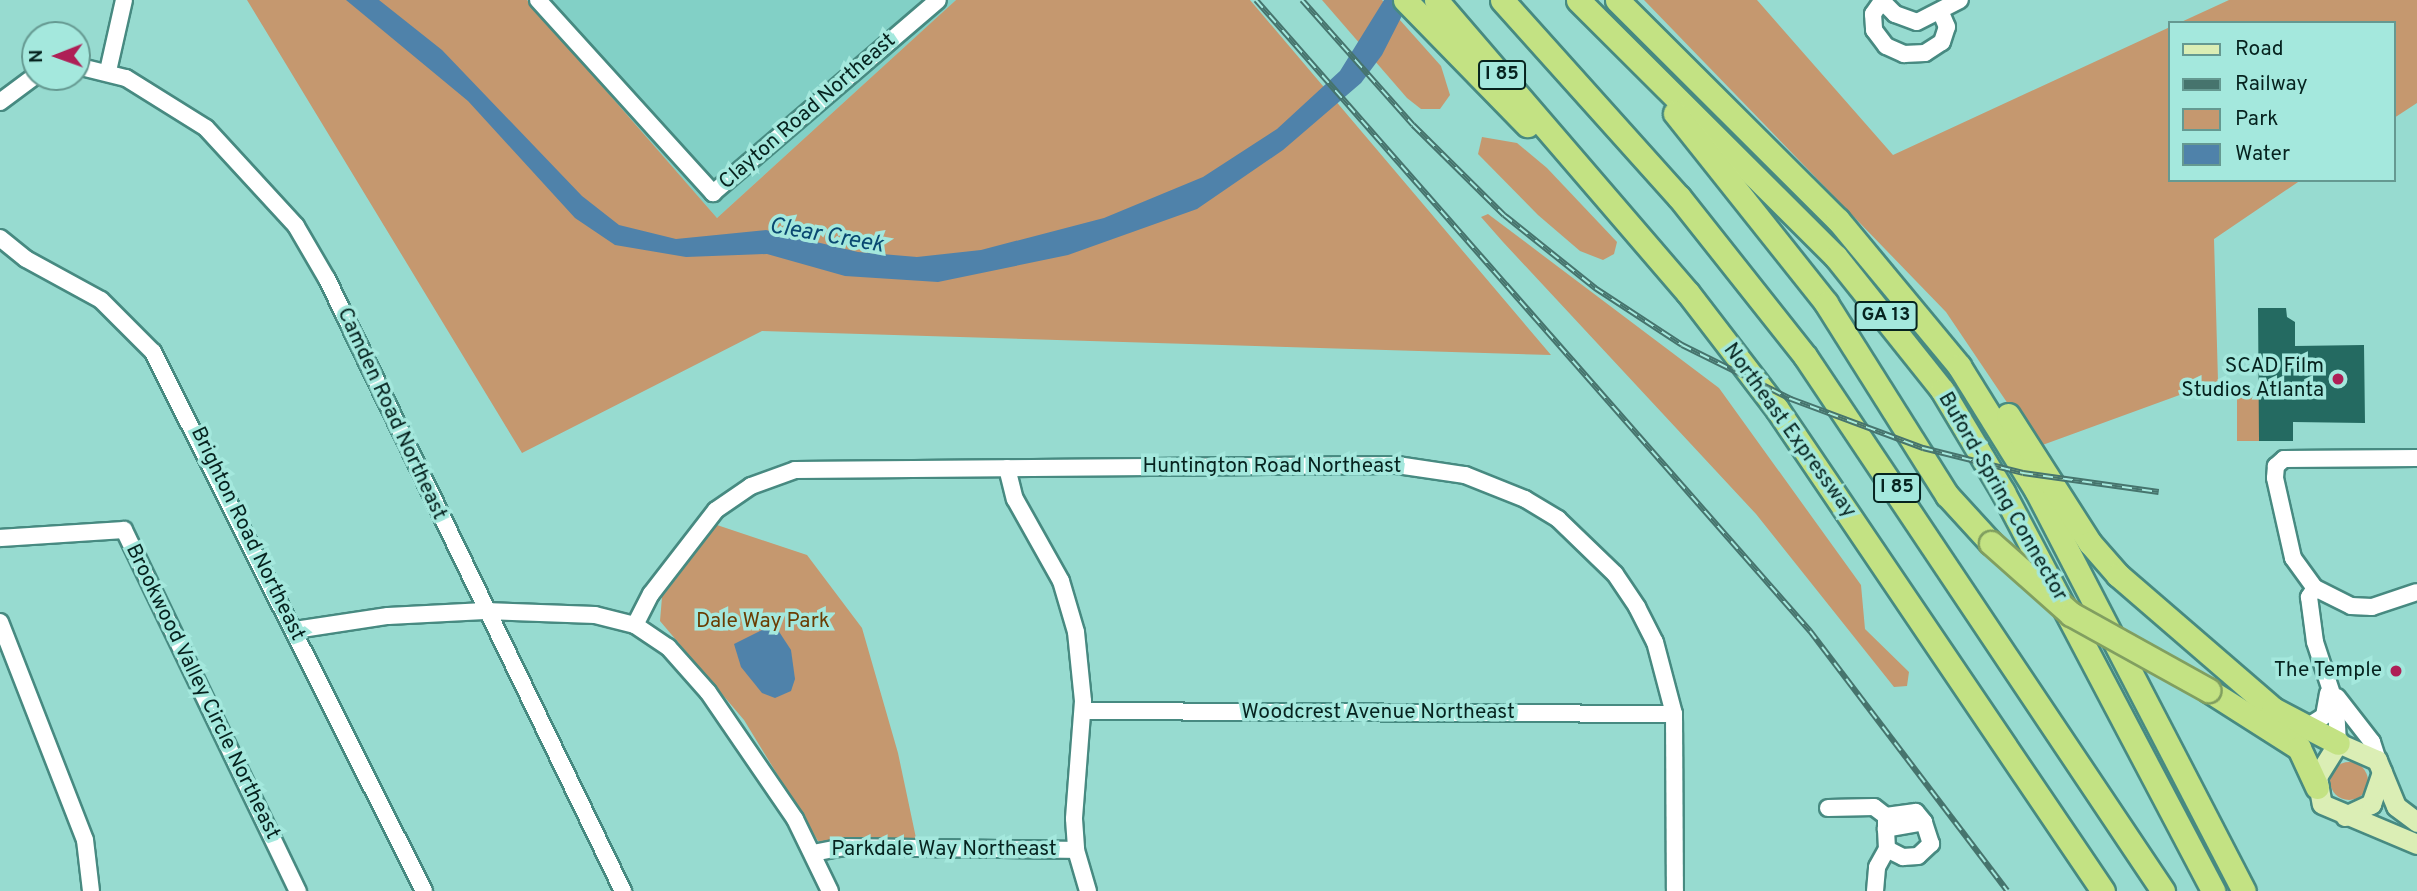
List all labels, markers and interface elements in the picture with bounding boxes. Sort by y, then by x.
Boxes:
north arrow [21,21,91,91]
legend [2168,21,2396,182]
street label: Clayton Road Northeast [715,29,901,195]
text: Road [2235,36,2284,63]
text: N [25,49,49,63]
road number: I 85 [1478,60,1526,90]
text: Railway [2235,71,2308,98]
text: Park [2235,106,2278,133]
text: Water [2235,141,2290,168]
water label: Clear Creek [767,213,885,261]
road number: GA 13 [1853,300,1919,332]
street label: Camden Road Northeast [331,304,451,524]
street label: Northeast Expressway [1717,339,1861,523]
place label: SCAD Film Studios Atlanta [2180,354,2324,404]
marker: SCAD Film Studios Atlanta [2330,371,2346,387]
street label: Buford-Spring Connector [1932,388,2072,606]
street label: Brighton Road Northeast [184,423,310,645]
street label: Huntington Road Northeast [1142,454,1402,480]
road number: I 85 [1872,472,1922,503]
street label: Brookwood Valley Circle Northeast [119,540,285,844]
park label: Dale Way Park [696,609,830,635]
place label: The Temple [2273,658,2382,684]
marker: The Temple [2388,663,2404,679]
street label: Woodcrest Avenue Northeast [1241,700,1515,726]
street label: Parkdale Way Northeast [831,837,1057,863]

